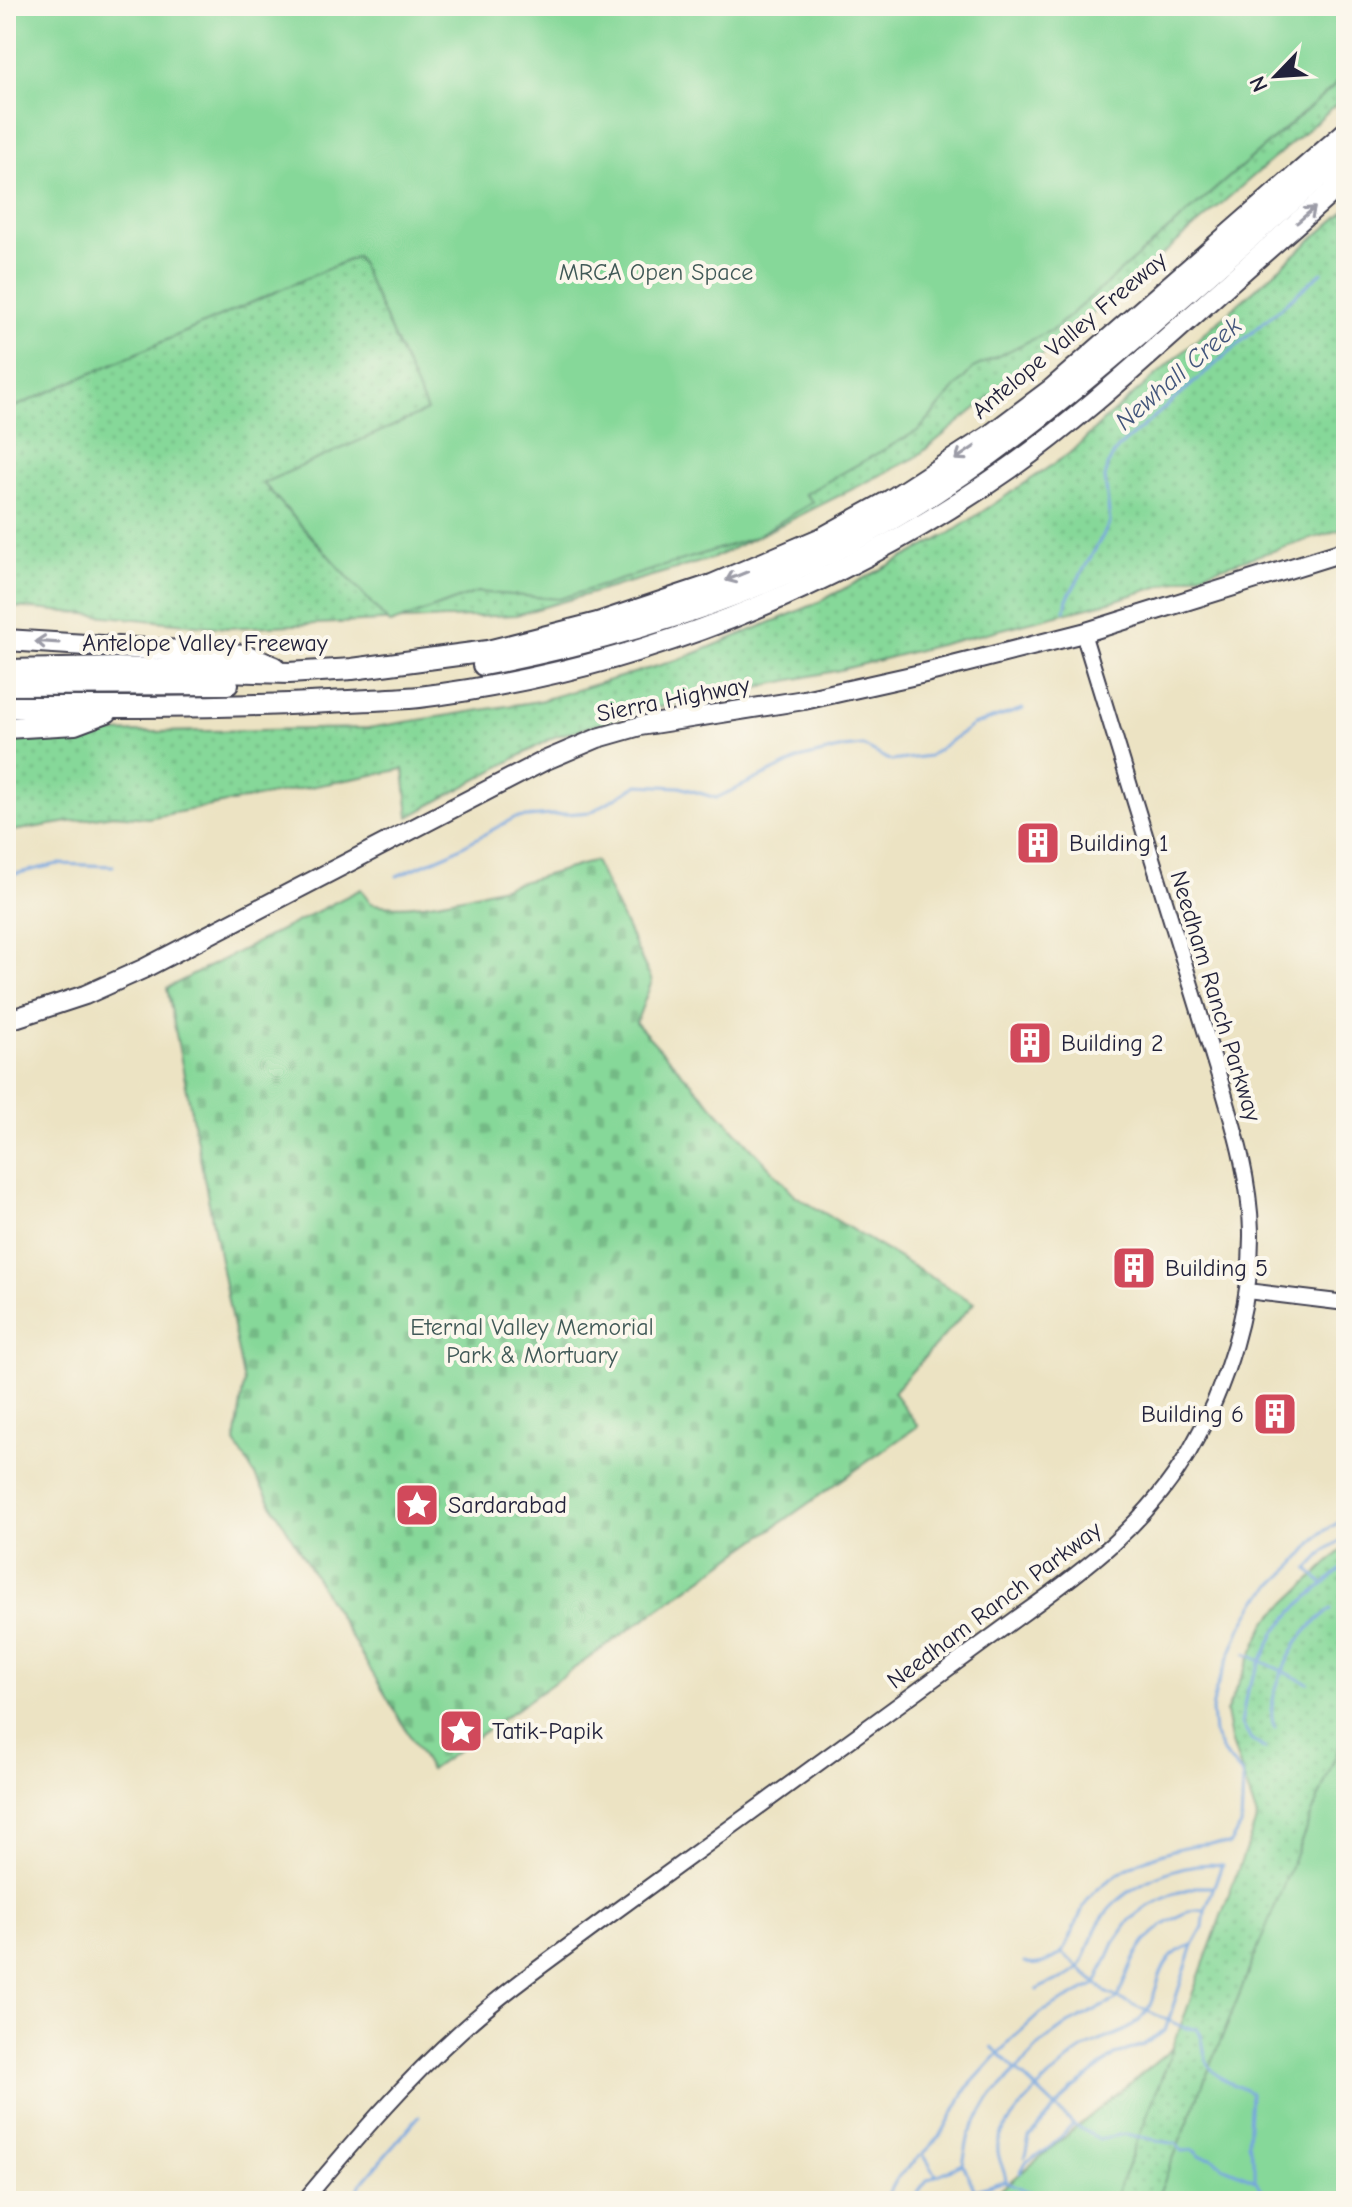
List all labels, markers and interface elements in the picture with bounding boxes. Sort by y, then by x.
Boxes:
north arrow [1236,36,1316,116]
text: N [1244,72,1274,96]
one-way arrow [1296,206,1316,224]
street label: Antelope Valley Freeway [966,245,1172,425]
park label: MRCA Open Space [559,258,753,286]
water label: Newhall Creek [1109,311,1248,437]
one-way arrow [955,445,977,461]
one-way arrow [725,569,750,584]
street label: Antelope Valley Freeway [82,629,328,657]
one-way arrow [34,634,61,649]
street label: Sierra Highway [594,670,752,728]
building icon: Building 1 [1014,819,1062,867]
place label: Building 1 [1069,829,1169,857]
street label: Needham Ranch Parkway [1164,867,1268,1125]
building icon: Building 2 [1006,1019,1054,1067]
place label: Building 2 [1061,1029,1164,1057]
building icon: Building 5 [1110,1244,1158,1292]
place label: Building 5 [1165,1254,1268,1282]
park label: Eternal Valley Memorial Park & Mortuary [410,1313,654,1369]
building icon: Building 6 [1251,1390,1299,1438]
place label: Building 6 [1141,1400,1244,1428]
place icon: Sardarabad [393,1481,441,1529]
place label: Sardarabad [448,1491,567,1519]
street label: Needham Ranch Parkway [881,1515,1107,1695]
place icon: Tatik-Papik [437,1707,485,1755]
place label: Tatik-Papik [492,1717,603,1745]

